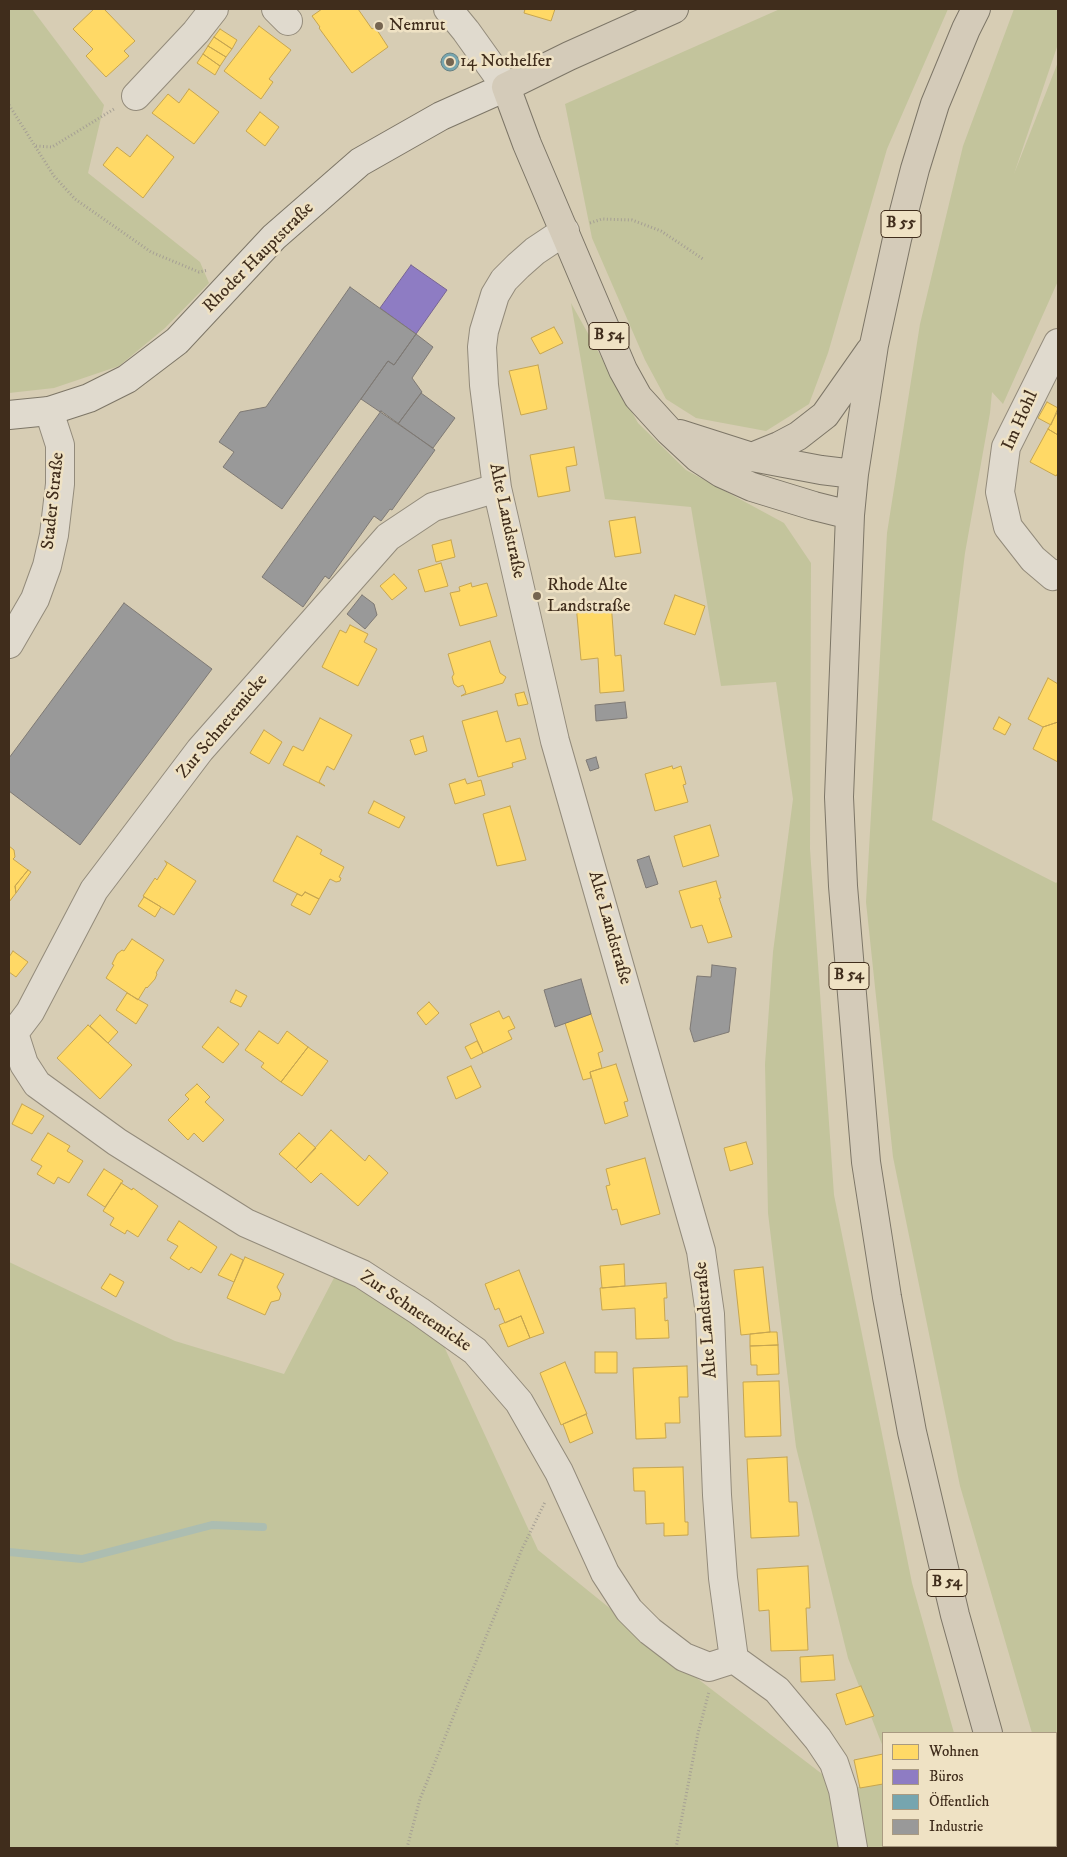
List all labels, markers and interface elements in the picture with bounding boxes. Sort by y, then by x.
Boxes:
place label: Nemrut [389,15,446,37]
marker: Nemrut [373,20,385,32]
place label: 14 Nothelfer [460,51,552,73]
marker: 14 Nothelfer [444,56,456,68]
street label: Rhoder Hauptstraße [199,198,319,318]
road number: B 55 [881,210,921,238]
road number: B 54 [589,322,629,350]
street label: Im Hohl [998,388,1044,454]
street label: Stader Straße [38,451,70,551]
street label: Alte Landstraße [483,461,529,581]
place label: Rhode Alte Landstraße [547,575,630,618]
marker: Rhode Alte Landstraße [531,590,543,602]
street label: Zur Schnetemicke [173,670,273,784]
street label: Alte Landstraße [582,869,636,987]
road number: B 54 [829,962,869,989]
street label: Alte Landstraße [691,1261,723,1379]
street label: Zur Schnetemicke [355,1267,475,1357]
road number: B 54 [927,1570,967,1596]
legend [882,1732,1057,1847]
text: Wohnen [929,1742,979,1761]
text: Büros [929,1767,964,1786]
text: Öffentlich [929,1792,989,1811]
text: Industrie [929,1817,983,1836]

